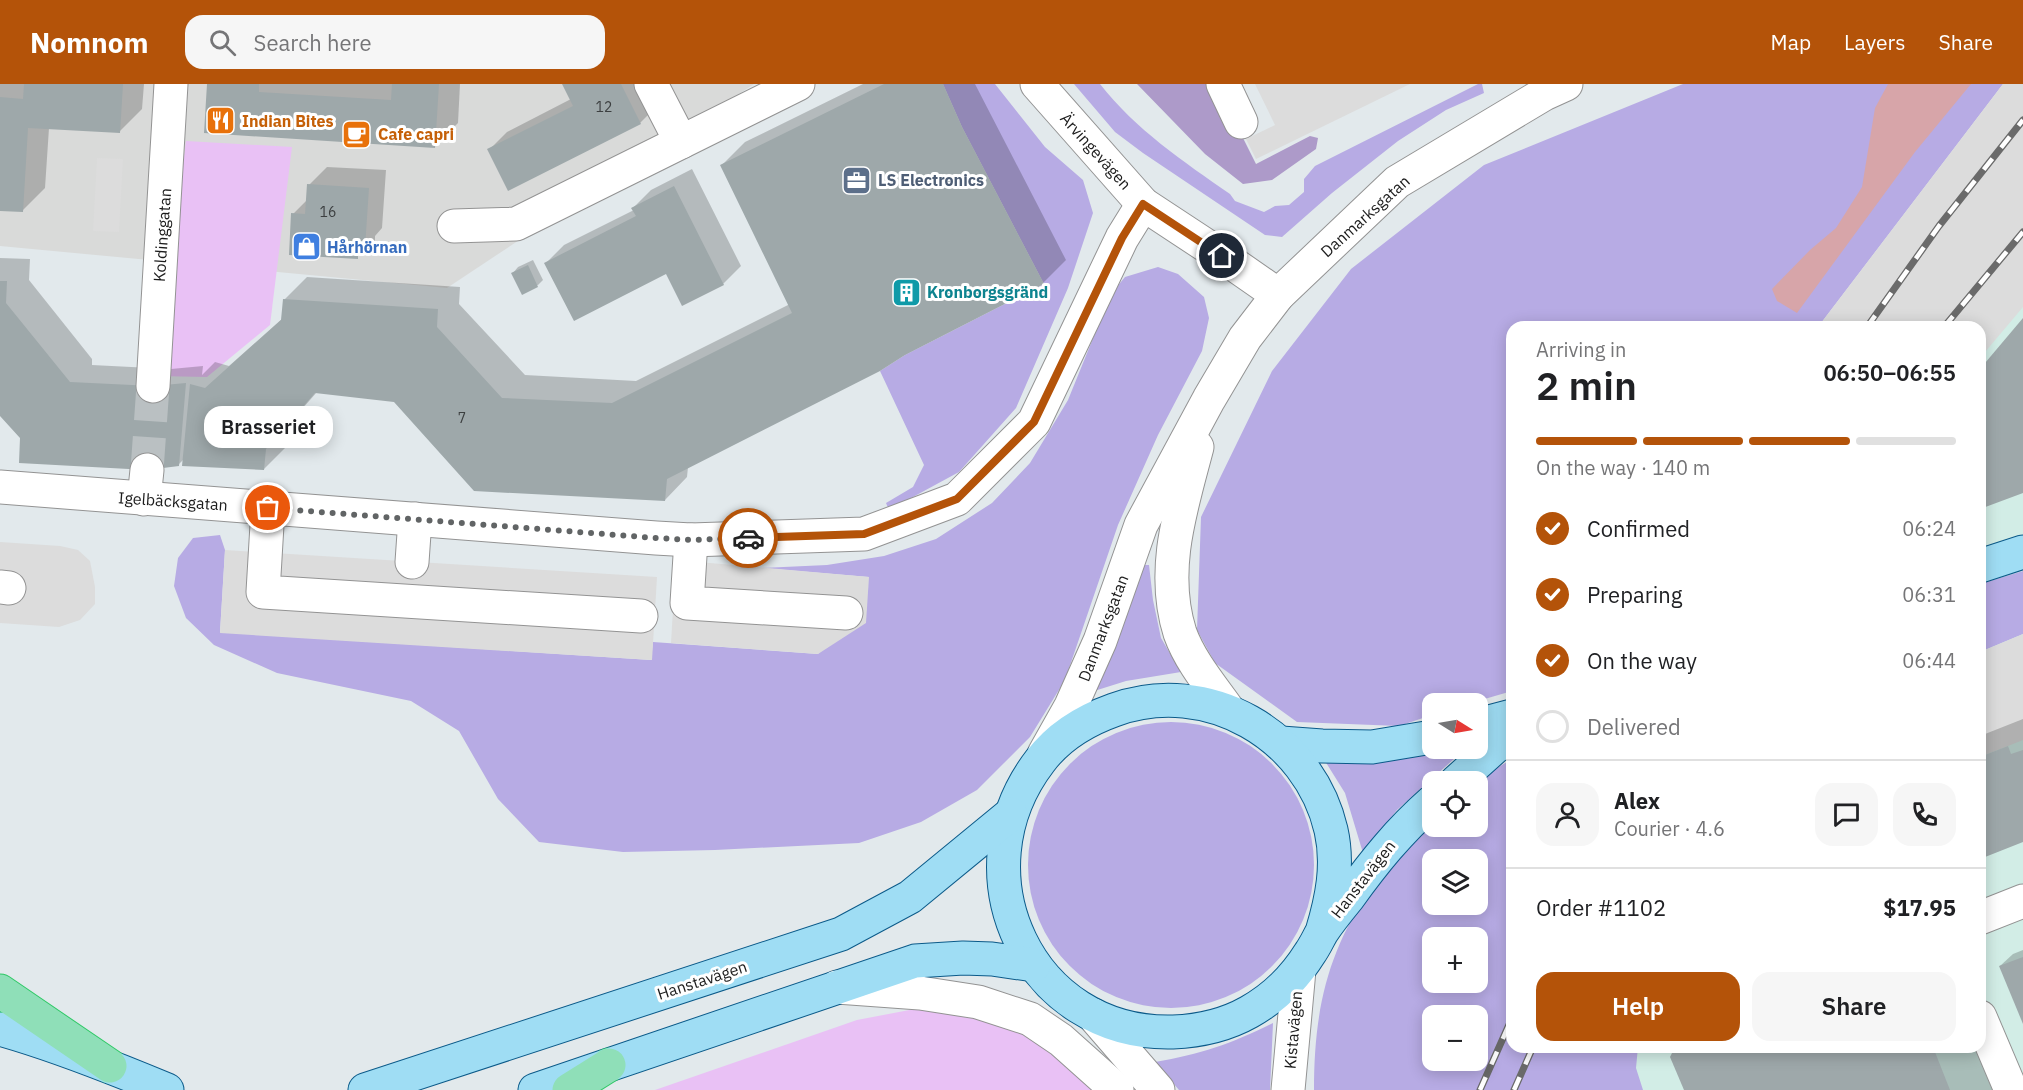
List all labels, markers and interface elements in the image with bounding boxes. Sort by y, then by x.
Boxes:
search box [185,15,605,69]
text: Nomnom [30,24,149,61]
icon: search [206,26,239,59]
text: Search here [254,28,372,57]
text: Map [1771,28,1811,56]
text: Layers [1844,28,1906,56]
text: Share [1939,28,1993,56]
house number: 12 [596,98,612,116]
restaurant icon: Indian Bites [205,105,237,137]
street label: Ärvingevägen [1056,108,1136,194]
place label: Indian Bites [242,111,334,131]
cafe icon: Cafe capri [341,118,373,150]
place label: Cafe capri [378,124,454,144]
office icon: LS Electronics [841,164,873,196]
place label: LS Electronics [878,170,984,190]
street label: Danmarksgatan [1316,171,1414,261]
street label: Koldinggatan [149,187,175,283]
house number: 16 [320,203,336,221]
pin [1196,230,1247,281]
shop icon: Hårhörnan [290,231,322,263]
place label: Hårhörnan [327,237,407,257]
icon: home [1205,239,1238,272]
building icon: Kronborgsgränd [890,276,922,308]
place label: Kronborgsgränd [927,282,1048,302]
text: Arriving in [1536,336,1626,363]
text: 06:50–06:55 [1823,358,1956,387]
text: 2 min [1536,360,1637,411]
callout: Brasseriet [204,406,332,448]
house number: 7 [458,409,466,427]
text: Brasseriet [221,413,316,440]
text: On the way · 140 m [1536,454,1710,481]
pin [242,482,293,533]
street label: Igelbäcksgatan [118,487,228,515]
icon: bag [251,491,284,524]
courier [718,508,778,568]
icon: check [1536,512,1569,545]
text: Confirmed [1587,514,1690,543]
text: 06:24 [1902,515,1956,542]
icon: car [732,522,765,555]
street label: Danmarksgatan [1073,572,1133,684]
icon: check [1536,578,1569,611]
text: Preparing [1587,580,1682,609]
text: 06:31 [1902,581,1956,608]
icon: check [1536,644,1569,677]
text: On the way [1587,646,1697,675]
text: 06:44 [1902,647,1956,674]
north arrow [1422,693,1488,759]
map controls [1422,693,1488,1071]
text: Delivered [1587,712,1681,741]
button: locate [1422,771,1488,837]
button: person [1536,783,1599,846]
button: chat [1815,783,1878,846]
button: phone [1893,783,1956,846]
text: Alex [1614,786,1660,815]
text: Courier · 4.6 [1614,815,1725,842]
street label: Hanstavägen [1326,836,1400,922]
button: layers [1422,849,1488,915]
text: Order #1102 [1536,893,1666,922]
text: $17.95 [1883,893,1956,922]
button: + [1422,927,1488,993]
street label: Hanstavägen [655,956,749,1004]
button: Help [1536,972,1740,1041]
button: Share [1752,972,1956,1041]
street label: Kistavägen [1280,990,1306,1070]
button: − [1422,1005,1488,1071]

